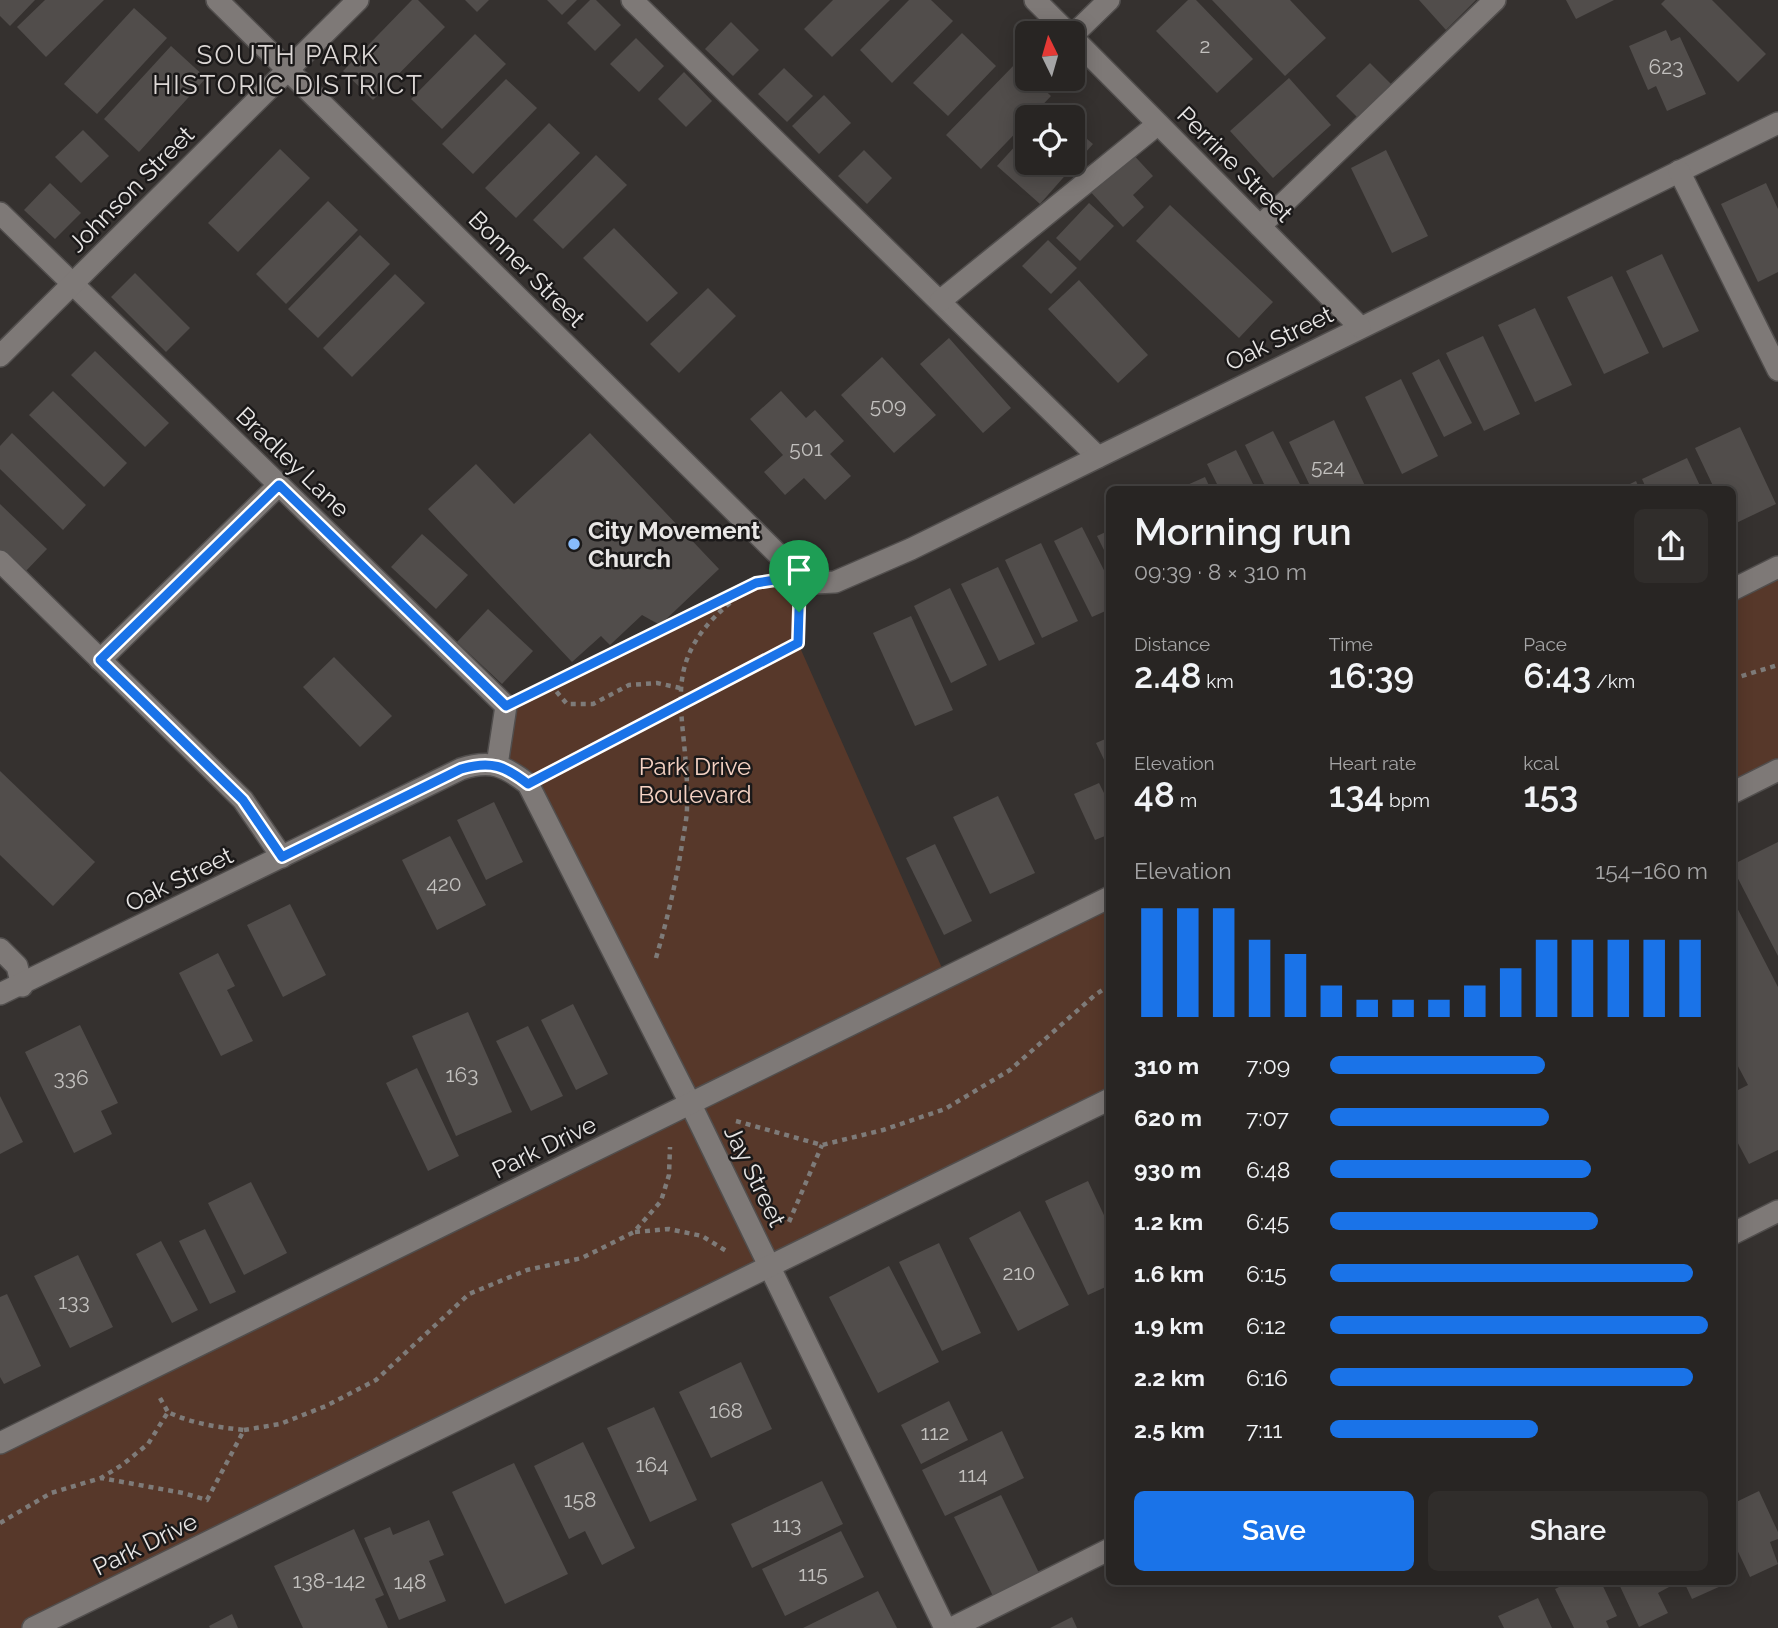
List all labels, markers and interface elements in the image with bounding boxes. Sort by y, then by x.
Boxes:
north arrow [1015,21,1085,91]
map controls [1015,21,1085,175]
house number: 2 [1200,33,1210,58]
district label: SOUTH PARK HISTORIC DISTRICT [152,40,424,100]
house number: 623 [1649,54,1683,79]
street label: Perrine Street [1171,100,1299,228]
button: locate [1015,105,1085,175]
street label: Johnson Street [62,120,200,258]
street label: Bonner Street [463,205,591,333]
street label: Oak Street [1220,299,1338,377]
house number: 509 [870,393,906,418]
street label: Bradley Lane [230,401,356,523]
house number: 501 [789,436,823,461]
house number: 524 [1311,454,1345,479]
text: Morning run [1134,509,1352,554]
button: share [1634,509,1708,583]
place label: City Movement Church [588,516,760,573]
marker: City Movement Church [566,536,582,552]
pin [769,540,829,612]
icon: arrive [780,551,818,589]
text: 09:39 · 8 × 310 m [1134,558,1307,585]
text: Distance [1134,633,1210,655]
text: Time [1329,633,1373,655]
text: Pace [1523,633,1567,655]
text: 2.48 [1134,655,1201,696]
text: 16:39 [1329,655,1414,696]
text: 6:43 [1523,655,1591,696]
text: km [1201,670,1234,692]
text: /km [1591,670,1635,692]
park label: Park Drive Boulevard [638,752,752,809]
text: Elevation [1134,752,1215,774]
text: Heart rate [1329,752,1416,774]
text: kcal [1523,752,1559,774]
text: 48 [1134,774,1175,815]
text: 134 [1329,774,1384,815]
text: 153 [1523,774,1578,815]
text: m [1175,789,1197,811]
text: bpm [1384,789,1430,811]
street label: Oak Street [120,840,238,918]
text: Elevation [1134,857,1232,884]
text: 154–160 m [1595,857,1708,884]
house number: 420 [426,871,462,896]
text: 310 m [1134,1052,1199,1079]
text: 7:09 [1246,1052,1290,1079]
house number: 163 [446,1062,478,1087]
house number: 336 [53,1065,89,1090]
text: 620 m [1134,1104,1202,1131]
text: 7:07 [1246,1104,1289,1131]
street label: Park Drive [487,1109,601,1185]
street label: Jay Street [718,1121,792,1231]
text: 930 m [1134,1156,1201,1183]
text: 6:48 [1246,1156,1290,1183]
text: 1.2 km [1134,1208,1203,1235]
text: 6:45 [1246,1208,1289,1235]
house number: 210 [1003,1260,1035,1285]
text: 1.6 km [1134,1260,1204,1287]
text: 6:15 [1246,1260,1287,1287]
house number: 133 [58,1289,90,1314]
text: 1.9 km [1134,1312,1204,1339]
text: 6:12 [1246,1312,1286,1339]
text: 2.2 km [1134,1364,1205,1391]
text: 6:16 [1246,1364,1288,1391]
house number: 168 [709,1398,743,1423]
text: 2.5 km [1134,1416,1205,1443]
text: 7:11 [1246,1416,1282,1443]
house number: 112 [921,1420,949,1445]
house number: 164 [635,1452,669,1477]
house number: 114 [958,1462,988,1487]
house number: 158 [564,1487,596,1512]
button: Save [1134,1491,1414,1571]
button: Share [1428,1491,1708,1571]
street label: Park Drive [88,1506,202,1582]
house number: 113 [772,1512,802,1537]
house number: 115 [798,1561,828,1586]
house number: 138-142 [293,1568,365,1593]
house number: 148 [394,1569,426,1594]

